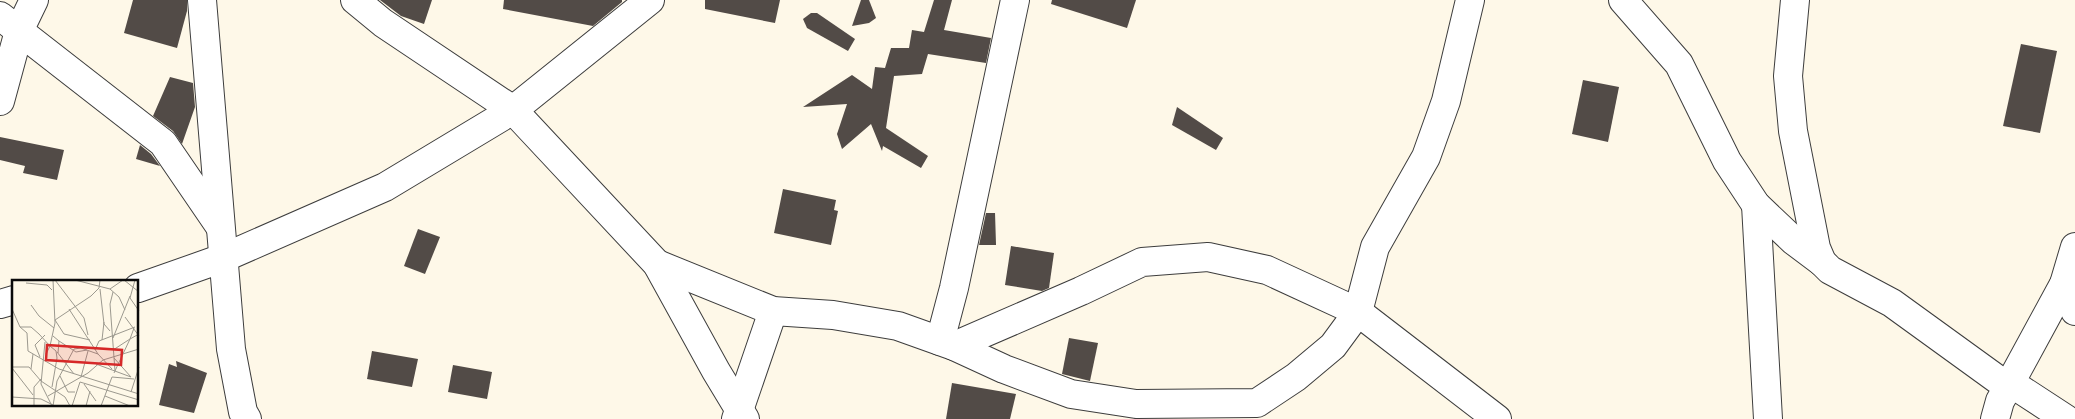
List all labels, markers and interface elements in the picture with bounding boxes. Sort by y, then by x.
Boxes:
inset map [12,280,139,406]

